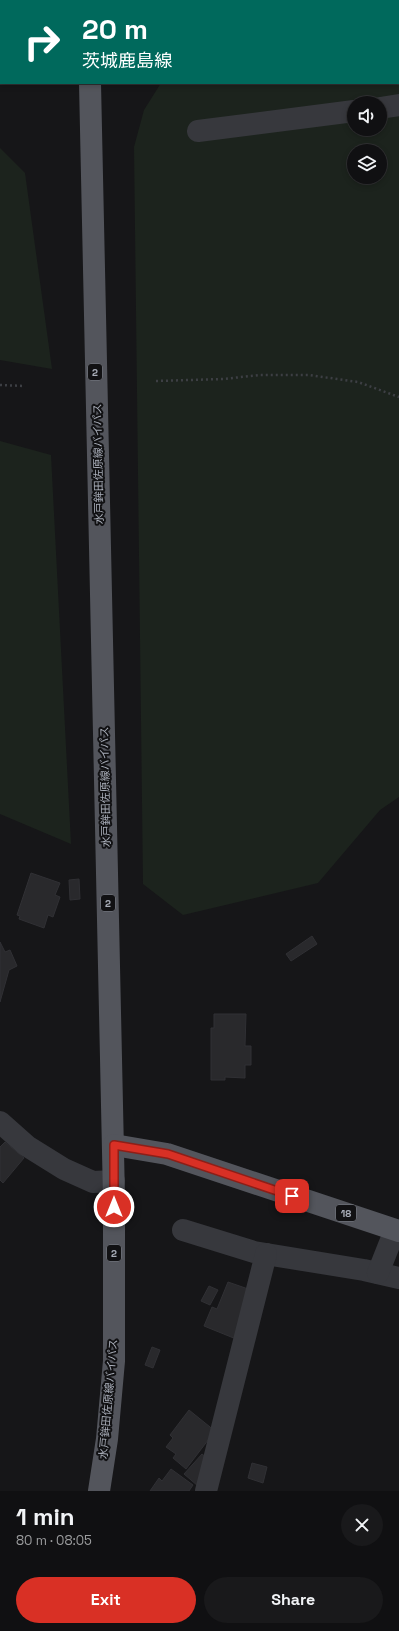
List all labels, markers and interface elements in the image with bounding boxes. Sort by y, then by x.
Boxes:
text: 20 m [82,11,148,47]
icon: right [16,16,68,68]
text: 茨城鹿島線 [82,49,172,72]
map controls [347,96,387,184]
button: sound [347,96,387,136]
button: layers [347,144,387,184]
road number: 2 [88,364,102,380]
street label: 水戸鉾田佐原線バイパス [90,403,106,525]
street label: 水戸鉾田佐原線バイパス [97,726,113,848]
road number: 2 [101,895,115,911]
pin [275,1179,309,1213]
icon: arrive [281,1185,303,1207]
position arrow [93,1186,135,1228]
road number: 18 [336,1205,356,1221]
road number: 2 [107,1245,121,1261]
street label: 水戸鉾田佐原線バイパス [96,1338,120,1460]
text: 1 min [16,1501,75,1532]
button: close [341,1504,383,1546]
text: 80 m · 08:05 [16,1532,92,1549]
button: Exit [16,1577,196,1623]
button: Share [204,1577,383,1623]

